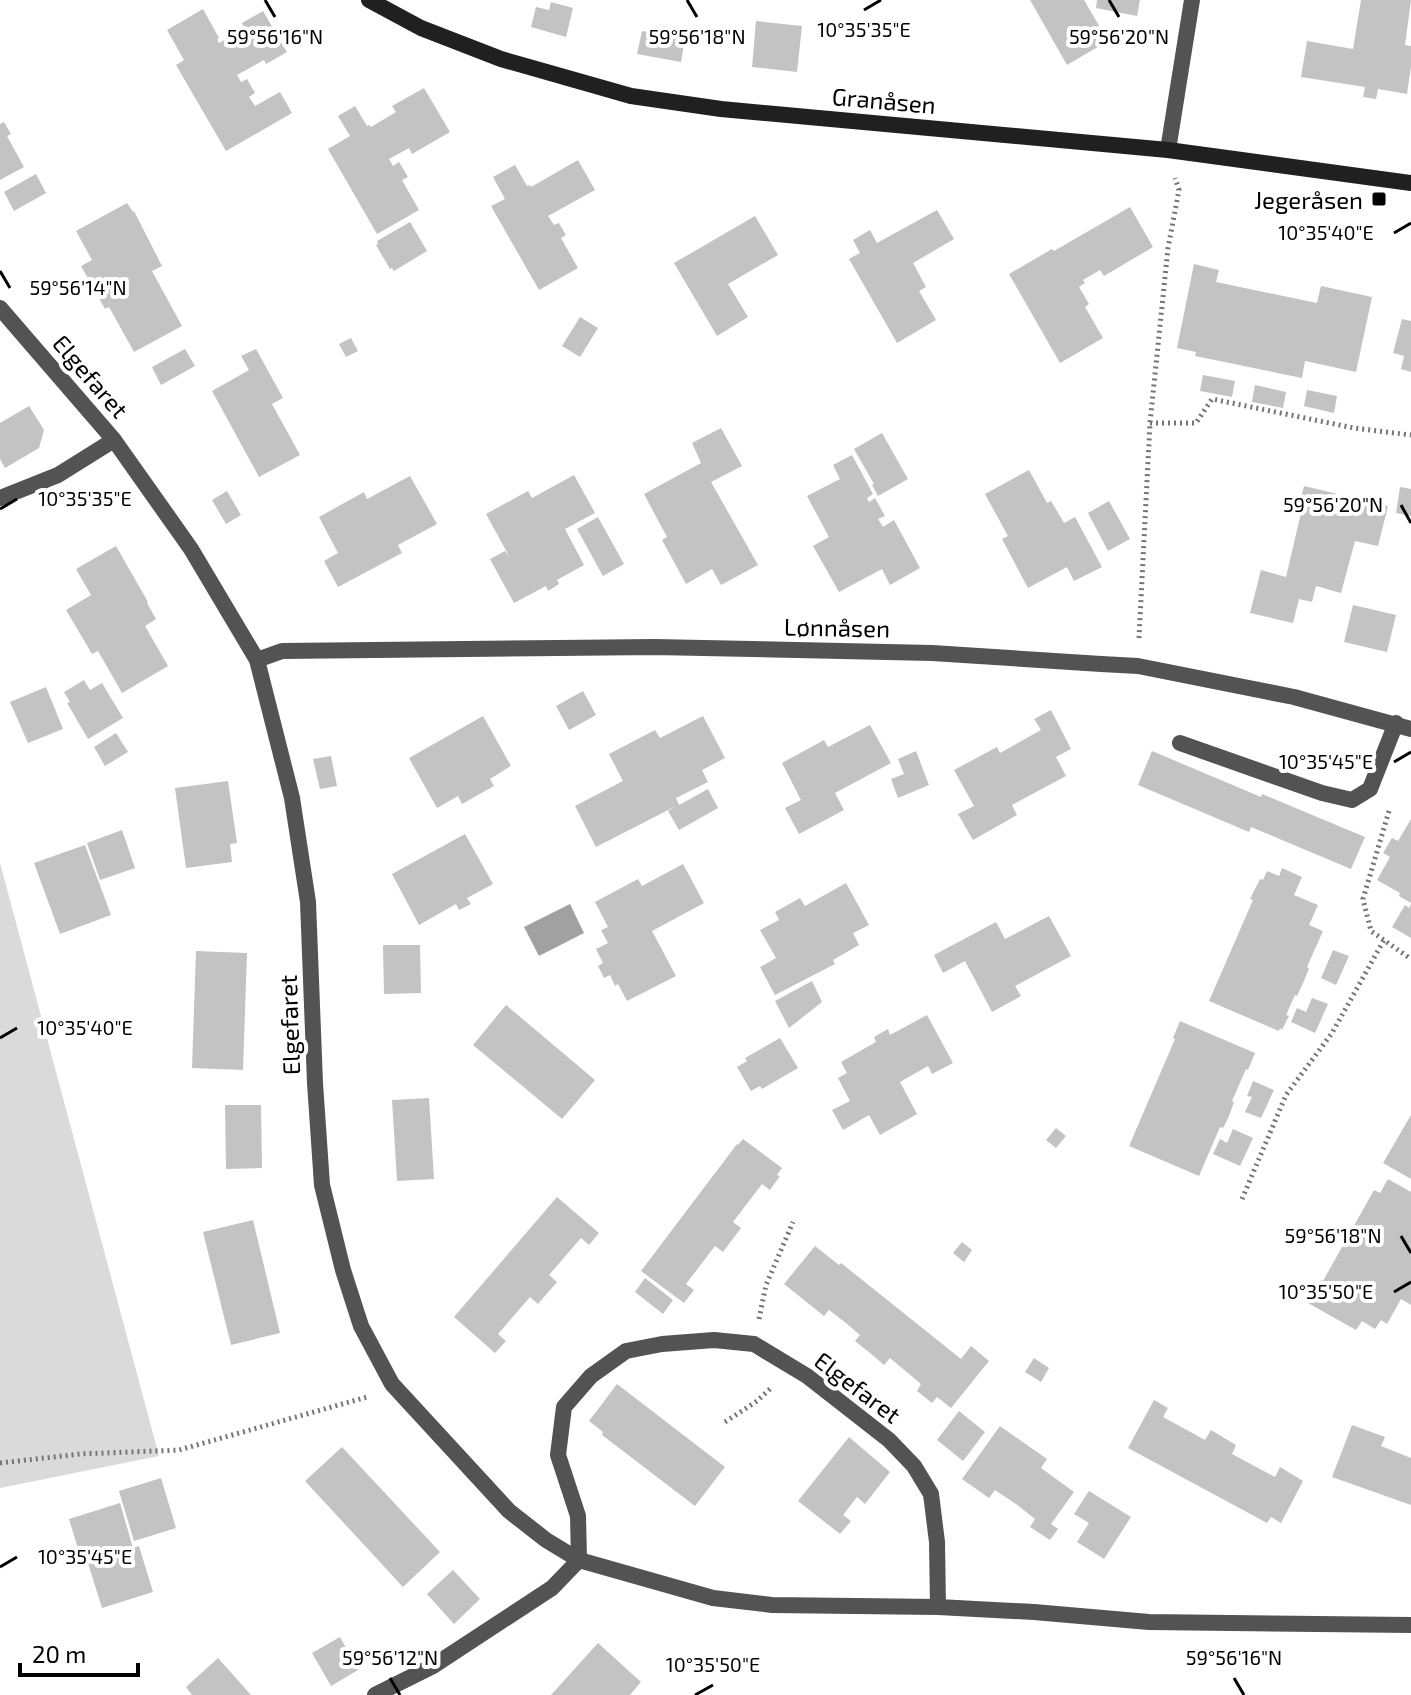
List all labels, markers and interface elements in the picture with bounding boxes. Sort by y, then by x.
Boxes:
text: 10°35'35"E [817,17,911,41]
text: 59°56'16"N [227,24,323,48]
text: 59°56'18"N [648,24,746,48]
text: 59°56'20"N [1069,24,1169,48]
street label: Granåsen [831,81,937,119]
place label: Jegeråsen [1254,185,1363,214]
marker: Jegeråsen [1370,190,1388,208]
text: 10°35'40"E [1278,220,1374,244]
text: 59°56'14"N [29,275,127,299]
street label: Elgefaret [47,329,135,423]
text: 10°35'35"E [38,486,132,510]
text: 59°56'20"N [1283,492,1383,516]
street label: Lønnåsen [784,612,890,642]
text: 10°35'45"E [1279,749,1373,773]
street label: Elgefaret [273,974,305,1076]
text: 10°35'40"E [37,1015,133,1039]
text: 59°56'18"N [1284,1223,1382,1247]
text: 10°35'50"E [1279,1279,1373,1303]
street label: Elgefaret [809,1345,907,1429]
text: 10°35'45"E [38,1544,132,1568]
scale bar [20,1627,138,1677]
text: 20 m [32,1639,86,1668]
text: 59°56'12"N [342,1645,438,1669]
text: 59°56'16"N [1186,1645,1282,1669]
text: 10°35'50"E [666,1652,760,1676]

